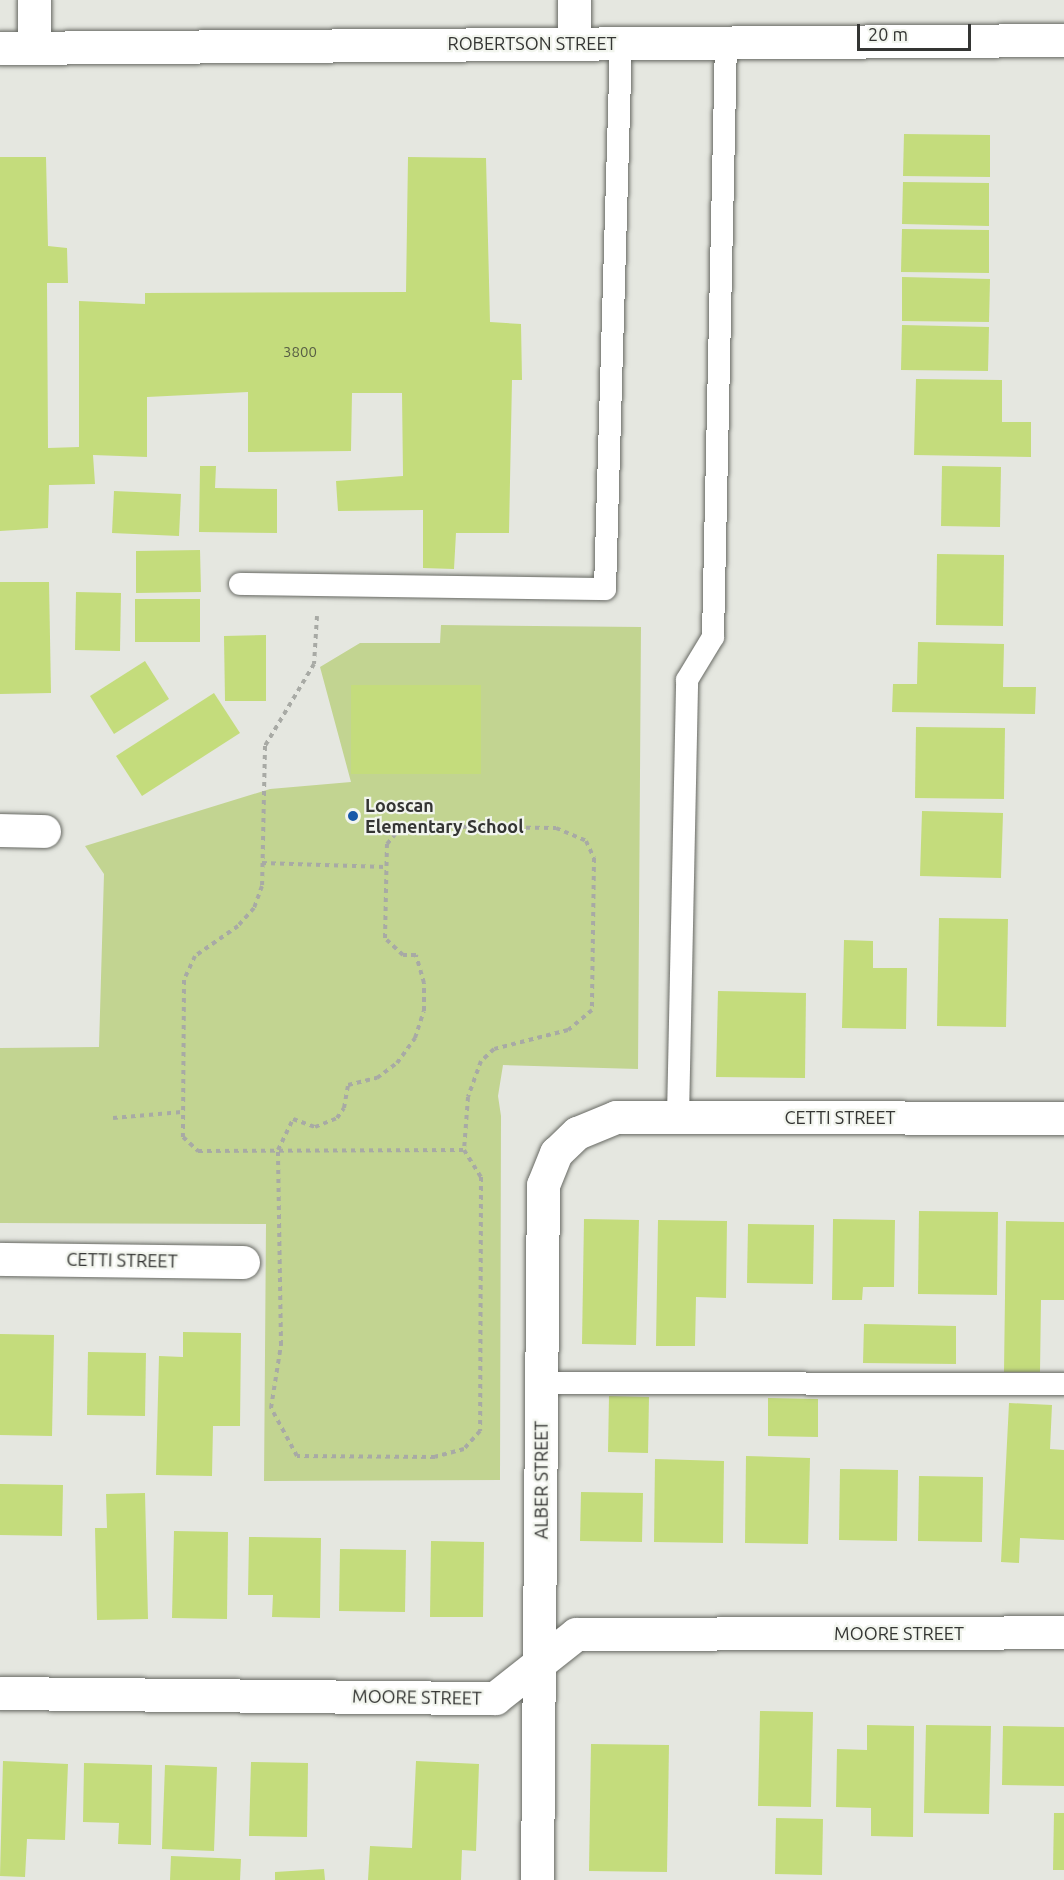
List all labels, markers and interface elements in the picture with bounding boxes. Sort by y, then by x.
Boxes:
scale bar [860,12,974,50]
text: 20 m [868,24,908,44]
street label: ROBERTSON STREET [447,32,617,54]
house number: 3800 [283,343,317,361]
place label: Looscan Elementary School [365,795,524,838]
marker: Looscan Elementary School [346,809,360,823]
street label: CETTI STREET [784,1106,896,1128]
street label: CETTI STREET [66,1248,178,1272]
street label: ALBER STREET [530,1421,552,1539]
street label: MOORE STREET [834,1622,964,1644]
street label: MOORE STREET [352,1685,482,1709]

